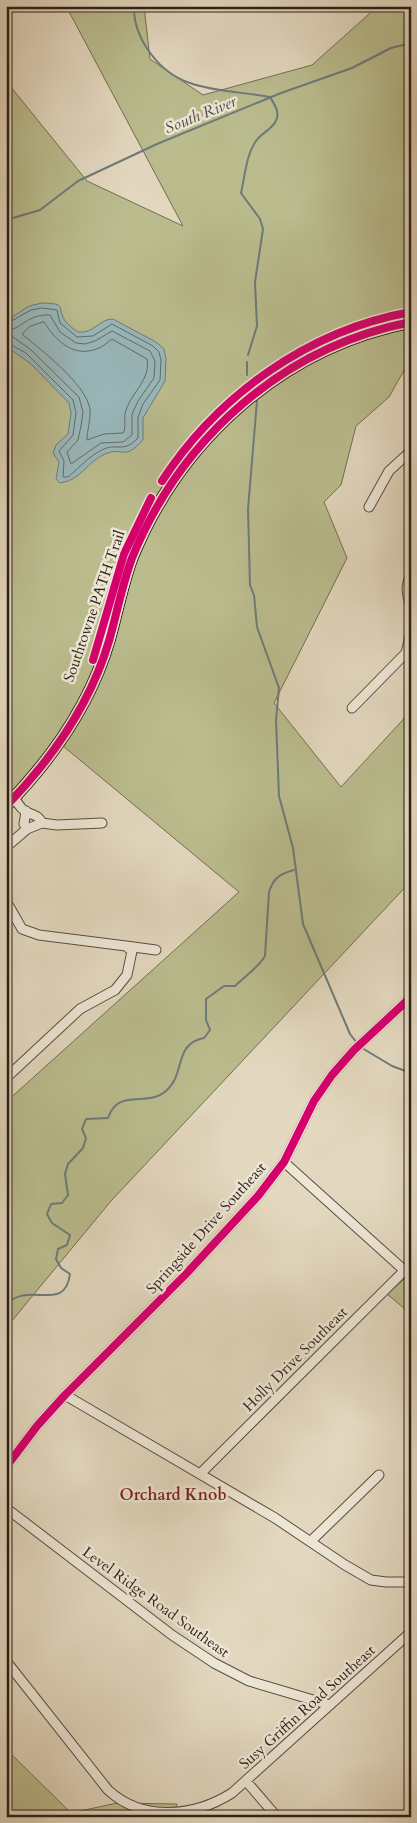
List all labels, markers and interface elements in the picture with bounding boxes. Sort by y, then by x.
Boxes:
water label: South River [161,90,240,139]
street label: Southtowne PATH Trail [59,527,129,685]
street label: Springside Drive Southeast [142,1158,271,1298]
street label: Holly Drive Southeast [238,1302,352,1416]
district label: Orchard Knob [119,1484,227,1506]
street label: Level Ridge Road Southeast [79,1542,234,1662]
street label: Susy Griffin Road Southeast [235,1640,380,1774]

